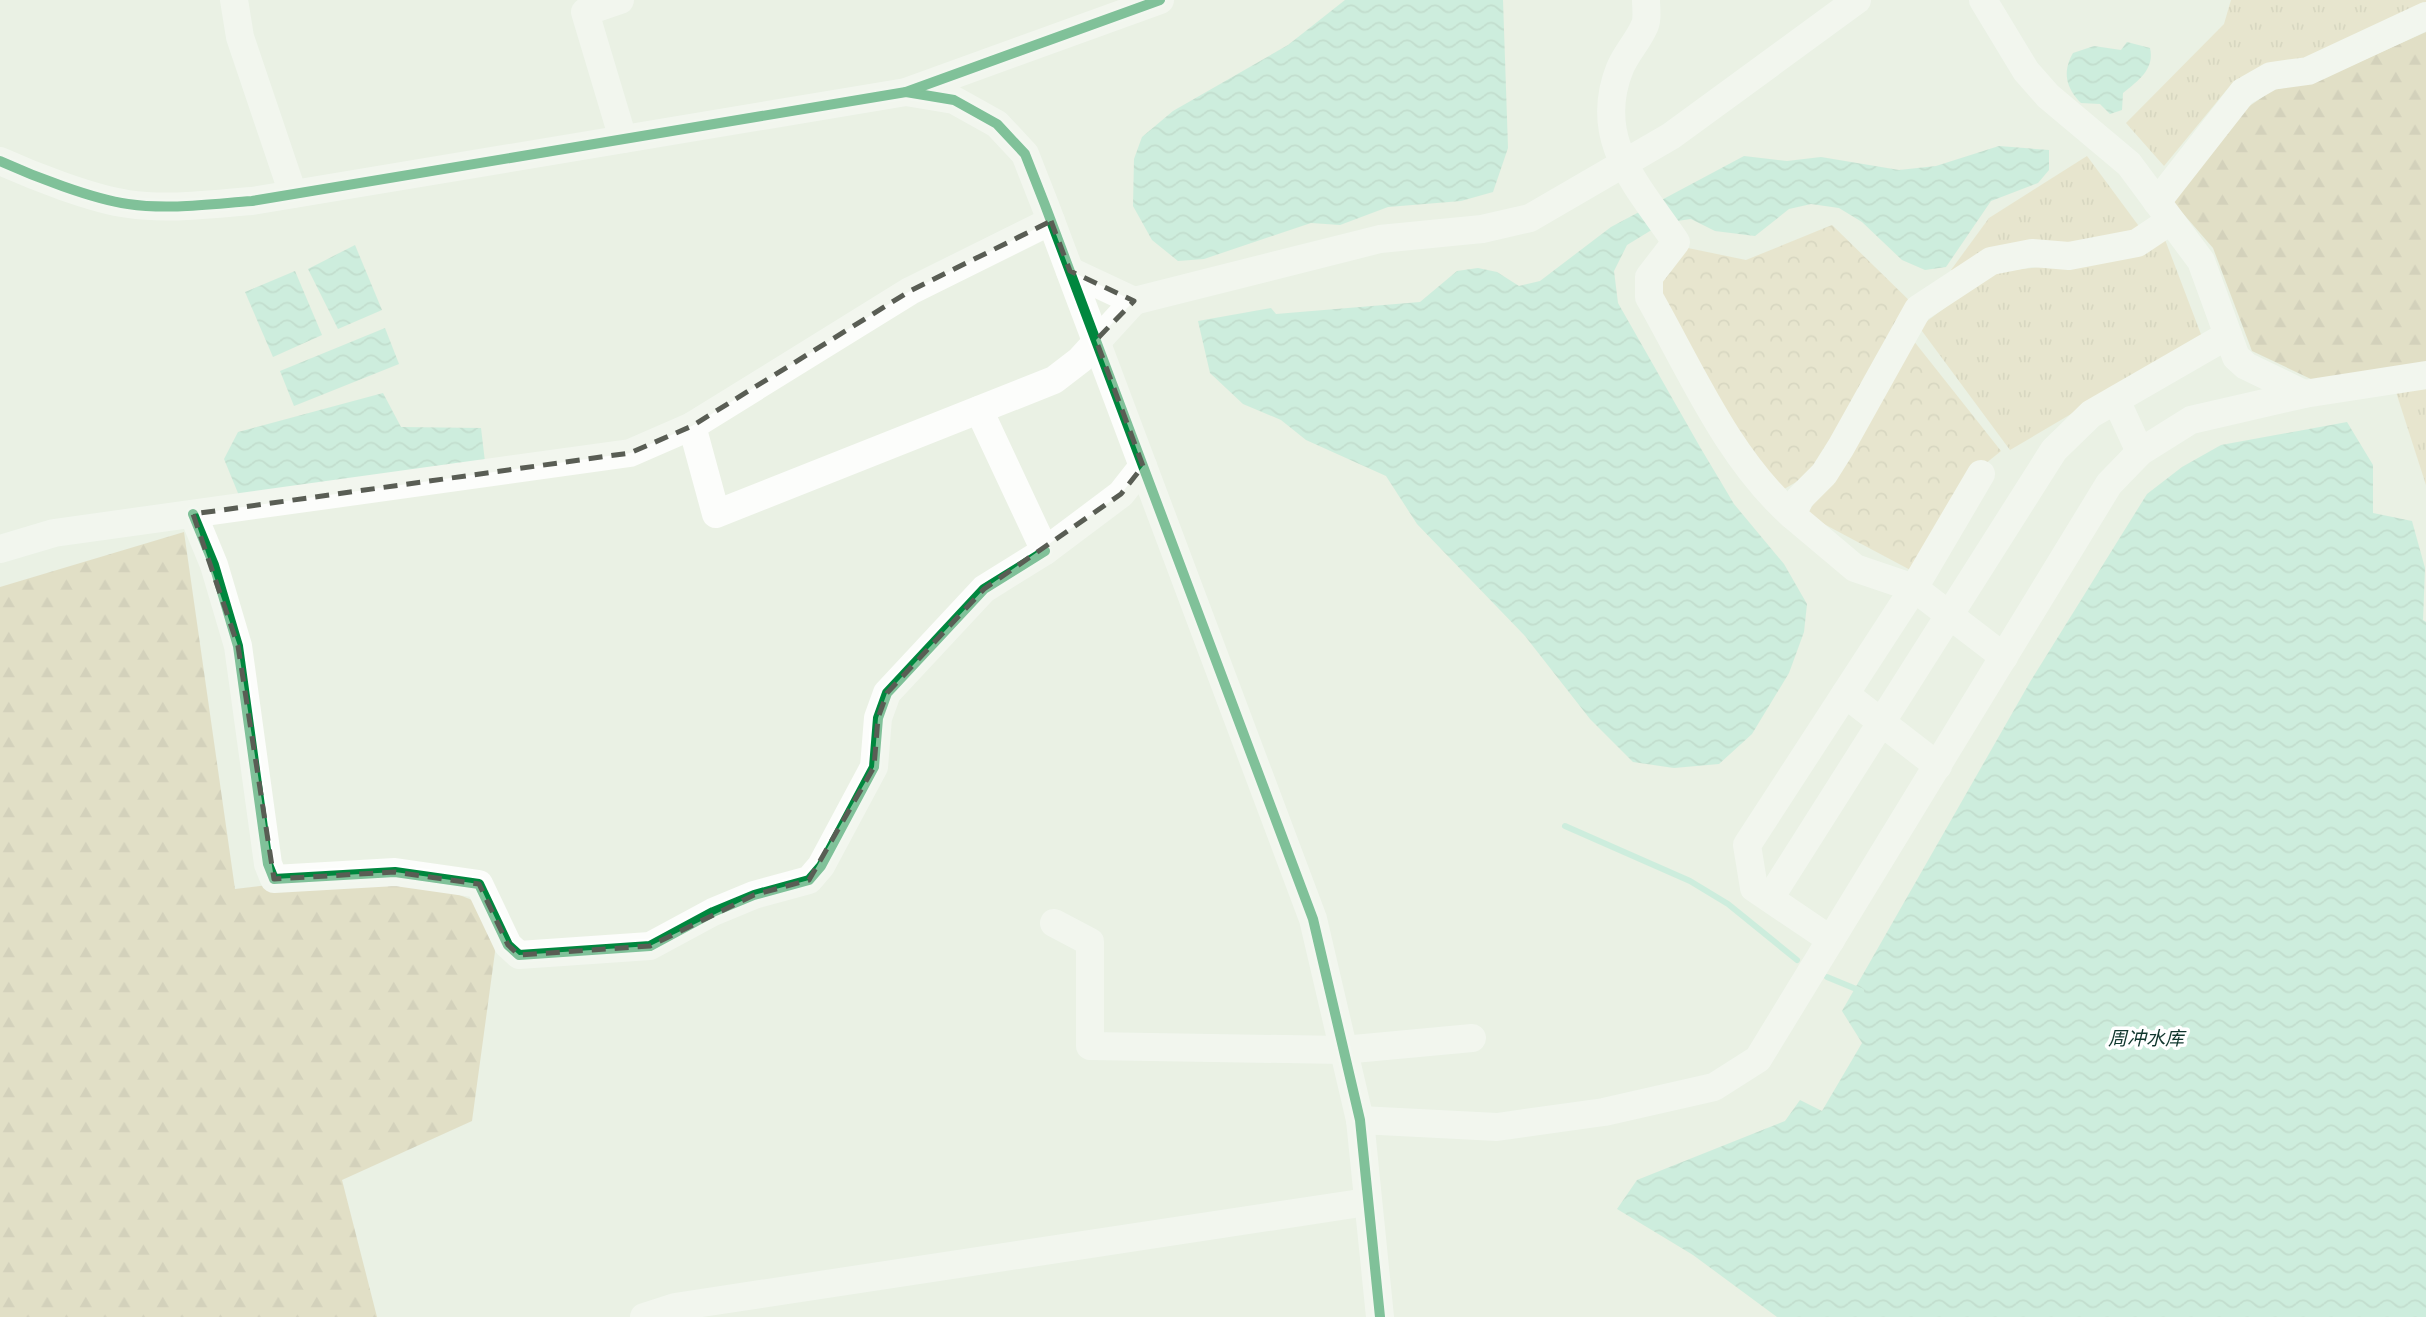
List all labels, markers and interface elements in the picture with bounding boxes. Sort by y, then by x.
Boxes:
water label: 周冲水库 [2108,1026,2187,1050]

